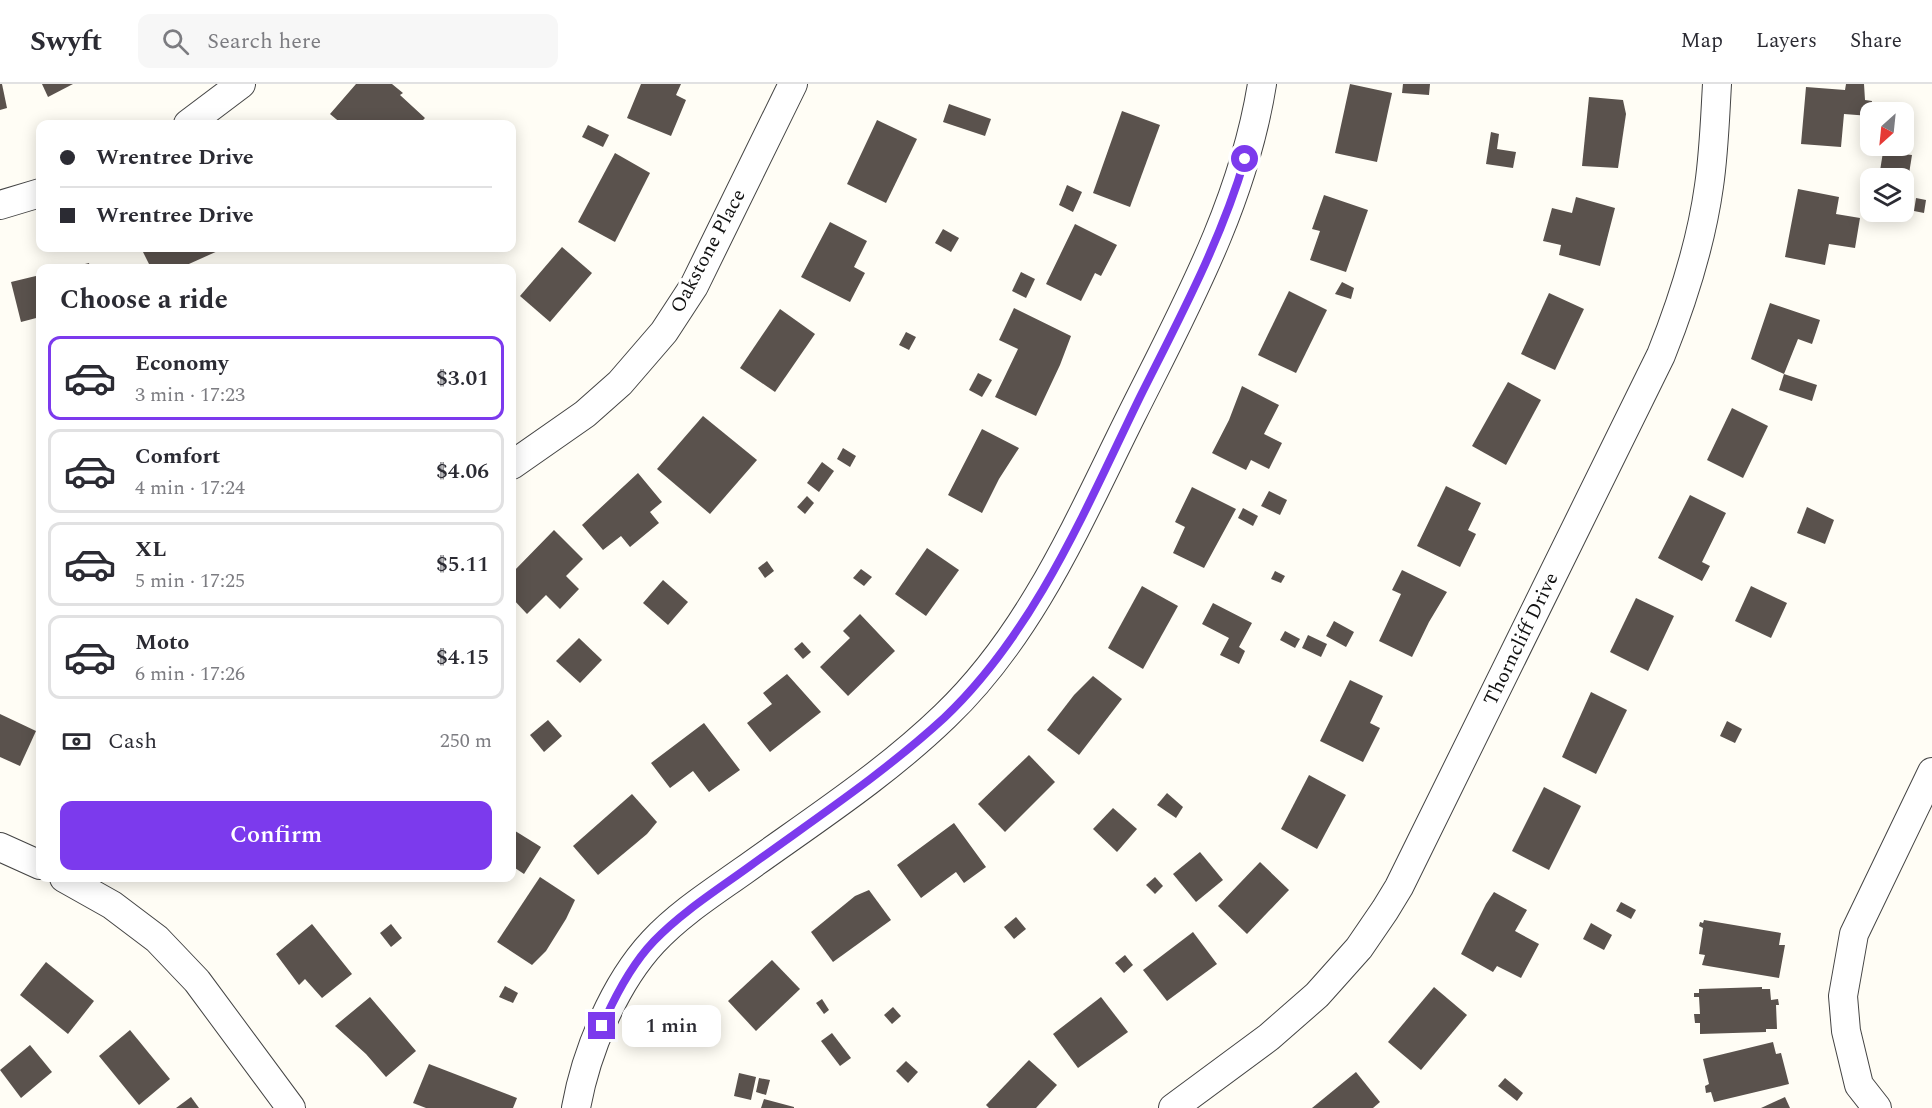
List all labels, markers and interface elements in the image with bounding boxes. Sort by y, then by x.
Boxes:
search box [138,14,558,68]
text: Swyft [30,20,102,63]
icon: search [159,25,192,58]
text: Search here [207,25,321,58]
text: Map [1681,25,1723,57]
text: Layers [1756,25,1817,57]
text: Share [1850,25,1902,57]
north arrow [1860,102,1914,156]
map controls [1860,102,1914,222]
text: Wrentree Drive [96,141,254,174]
route start [1231,145,1258,172]
button: layers [1860,168,1914,222]
street label: Oakstone Place [663,184,753,318]
text: Wrentree Drive [96,199,254,232]
text: Choose a ride [60,279,228,321]
text: Economy [135,347,228,380]
icon: car [63,351,117,405]
text: $3.01 [436,362,489,395]
text: 3 min · 17:23 [135,380,245,410]
text: Comfort [135,440,220,473]
icon: car [63,444,117,498]
text: $4.06 [436,455,489,488]
text: 4 min · 17:24 [135,473,245,503]
text: XL [135,533,166,566]
icon: car [63,537,117,591]
text: $5.11 [436,548,489,581]
text: 5 min · 17:25 [135,566,245,596]
street label: Thorncliff Drive [1476,567,1566,711]
text: Moto [135,626,189,659]
icon: car [63,630,117,684]
text: $4.15 [436,641,489,674]
text: 6 min · 17:26 [135,659,245,689]
icon: cash [60,725,93,758]
text: Cash [108,725,157,758]
text: 250 m [440,726,492,756]
button: Confirm [60,801,492,870]
callout: 1 min [623,1005,722,1047]
text: 1 min [646,1011,697,1041]
route end [588,1012,615,1039]

